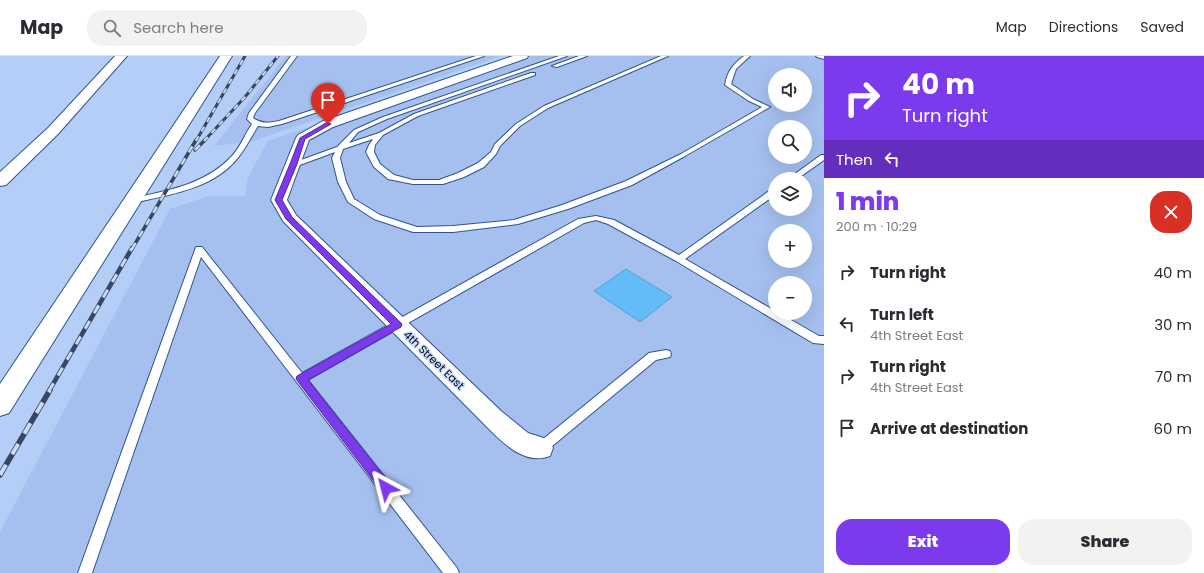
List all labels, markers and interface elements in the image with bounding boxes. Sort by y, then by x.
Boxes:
search box [87,10,367,46]
text: Map [20,14,63,41]
icon: search [101,17,123,39]
text: Search here [133,17,224,38]
text: Map [996,17,1027,37]
text: Directions [1049,17,1118,37]
text: Saved [1140,17,1184,37]
text: 40 m [902,65,975,104]
map controls [768,68,812,320]
button: sound [768,68,812,112]
icon: right [836,72,888,124]
pin [311,83,345,124]
icon: arrive [317,89,339,111]
text: Turn right [902,103,988,128]
button: search [768,120,812,164]
icon: left [881,148,903,170]
text: Then [836,149,873,170]
button: layers [768,172,812,216]
text: 1 min [836,185,899,218]
button: close [1150,191,1192,233]
text: 200 m · 10:29 [836,217,917,236]
button: + [768,224,812,268]
icon: right [836,261,858,283]
text: Turn right [870,262,946,283]
text: 40 m [1154,262,1192,283]
button: − [768,276,812,320]
text: Turn left [870,304,934,325]
icon: left [836,313,858,335]
text: 30 m [1154,314,1192,335]
text: 4th Street East [870,326,963,345]
street label: 4th Street East [400,327,468,393]
text: Turn right [870,356,946,377]
icon: right [836,365,858,387]
text: 70 m [1155,366,1192,387]
text: 4th Street East [870,378,963,397]
icon: arrive [836,417,858,439]
text: Arrive at destination [870,418,1028,439]
text: 60 m [1154,418,1192,439]
position arrow [365,467,407,509]
button: Exit [836,519,1010,565]
button: Share [1018,519,1192,565]

